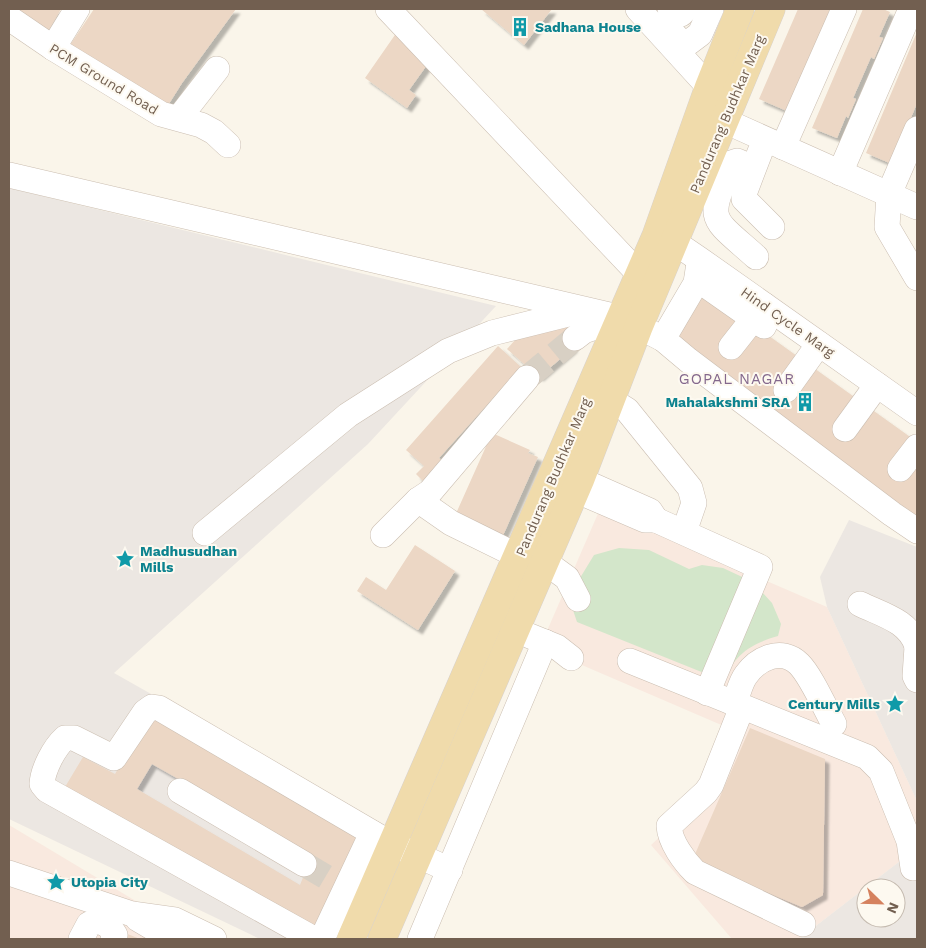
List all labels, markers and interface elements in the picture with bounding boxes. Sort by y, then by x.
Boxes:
building icon: Sadhana House [509,16,531,38]
place label: Sadhana House [535,19,641,35]
street label: Pandurang Budhkar Marg [686,32,768,196]
street label: PCM Ground Road [47,40,161,118]
street label: Hind Cycle Marg [738,284,838,361]
district label: GOPAL NAGAR [679,370,795,388]
building icon: Mahalakshmi SRA [794,391,816,413]
place label: Mahalakshmi SRA [665,394,791,410]
street label: Pandurang Budhkar Marg [512,395,594,559]
place label: Madhusudhan Mills [140,543,237,575]
place icon: Madhusudhan Mills [114,548,136,570]
place icon: Century Mills [884,693,906,715]
place label: Century Mills [788,696,881,712]
place icon: Utopia City [45,871,67,893]
place label: Utopia City [71,874,148,890]
north arrow [856,878,906,928]
text: N [884,900,902,916]

